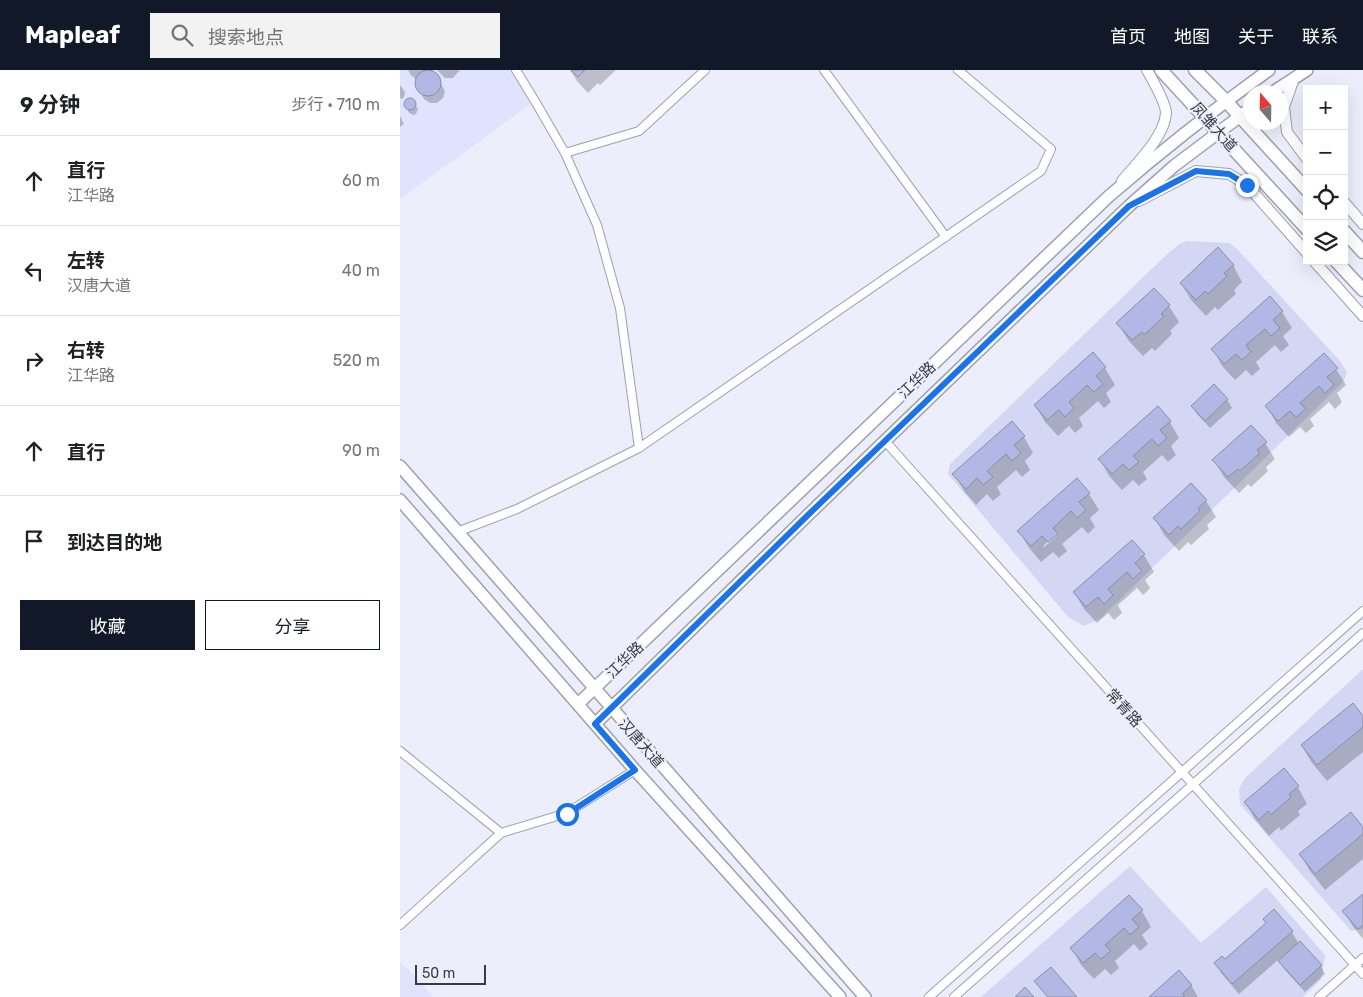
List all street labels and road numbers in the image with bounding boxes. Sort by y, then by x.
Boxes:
street label: 凤雏大道 [1187,99,1241,155]
street label: 江华路 [895,358,939,402]
street label: 江华路 [603,638,647,682]
street label: 常青路 [1102,685,1146,731]
street label: 汉唐大道 [615,714,667,772]

